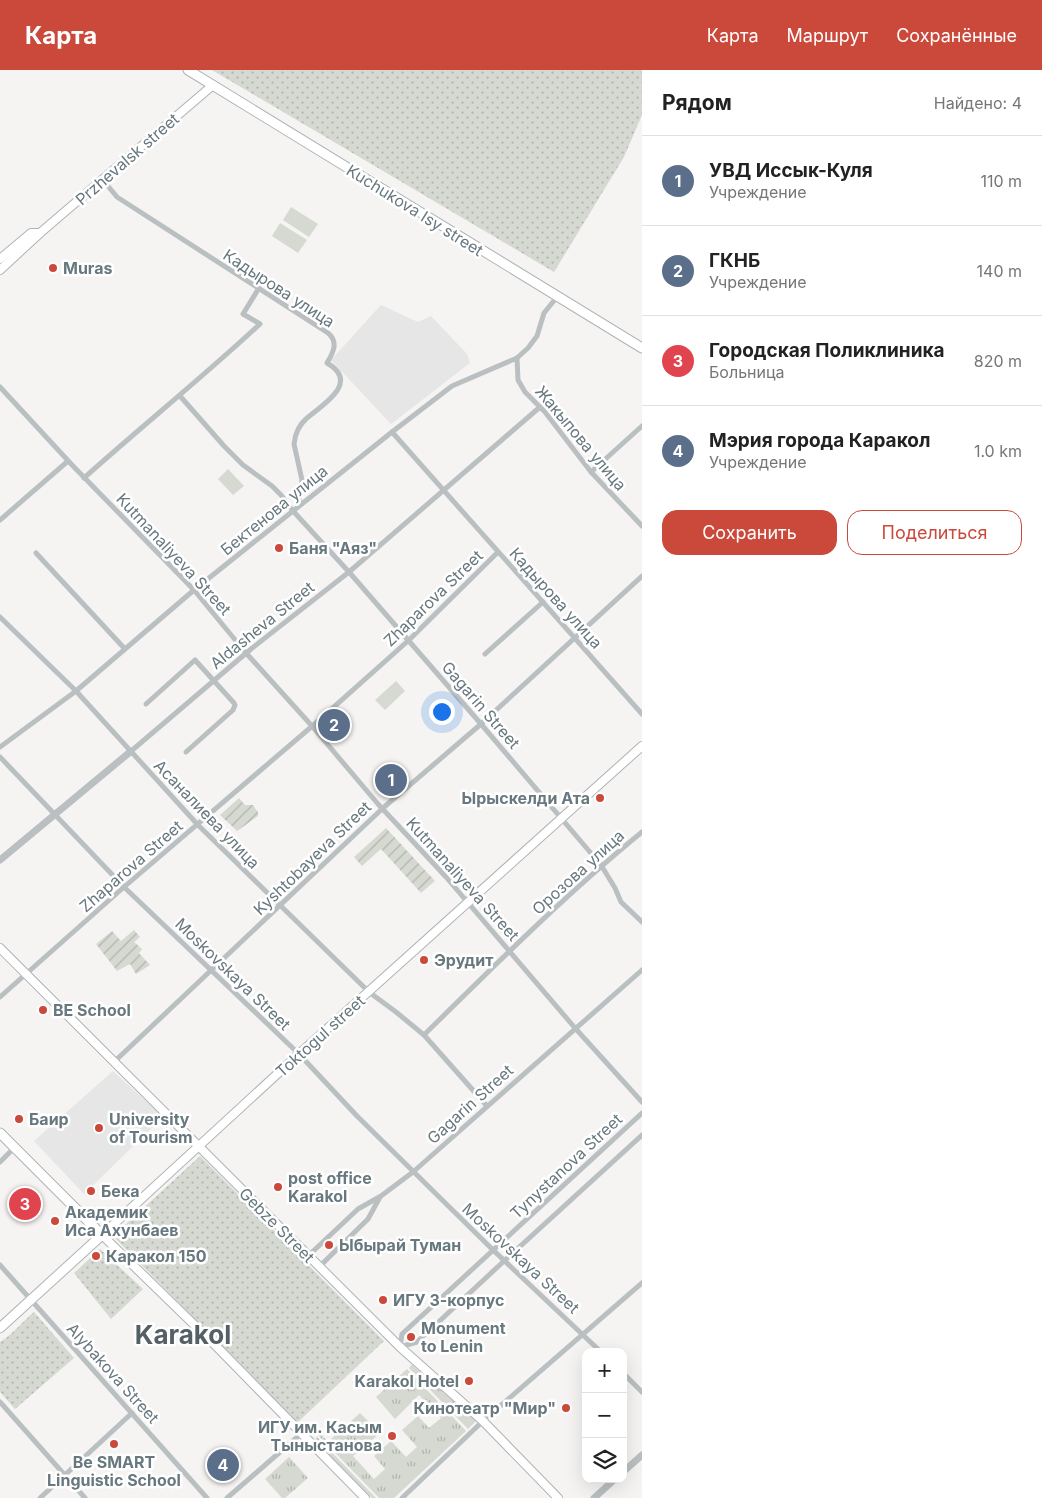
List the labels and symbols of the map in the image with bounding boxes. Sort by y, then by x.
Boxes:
street label: Przhevalsk street [71,109,183,209]
street label: Kuchukova Isy street [343,160,487,260]
street label: Кадырова улица [219,244,339,332]
place label: Muras [63,258,112,278]
marker: Muras [47,262,59,274]
street label: Жакыпова улица [531,381,631,495]
street label: Бектенова улица [216,461,332,559]
street label: Kutmanaliyeva Street [112,489,236,619]
place label: Баня "Аяз" [289,538,377,558]
marker: Баня "Аяз" [273,542,285,554]
street label: Кадырова улица [505,543,607,653]
street label: Zhaparova Street [379,546,487,650]
street label: Aldasheva Street [206,577,318,673]
street label: Gagarin Street [438,657,524,753]
your location [429,699,455,725]
pin: 2 [318,706,350,744]
street label: Асаналиева улица [150,755,264,873]
pin: 1 [375,761,407,799]
place label: Ырыскелди Ата [462,788,590,808]
marker: Ырыскелди Ата [594,792,606,804]
street label: Kyshtobayeva Street [249,797,375,919]
street label: Kutmanaliyeva Street [402,813,524,945]
street label: Zhaparova Street [75,816,187,916]
street label: Орозова улица [528,825,628,919]
street label: Moskovskaya Street [171,914,295,1034]
place label: Эрудит [434,950,493,970]
marker: Эрудит [418,954,430,966]
street label: Toktogul street [271,991,369,1081]
place label: BE School [53,1000,131,1020]
marker: BE School [37,1004,49,1016]
street label: Gagarin Street [423,1060,517,1148]
place label: Баир [29,1109,69,1129]
place label: University of Tourism [109,1109,193,1147]
street label: Tynystanova Street [506,1109,626,1223]
marker: Баир [13,1113,25,1125]
marker: University of Tourism [93,1122,105,1134]
place label: post office Karakol [288,1168,372,1206]
place label: Бека [101,1181,140,1201]
marker: post office Karakol [272,1181,284,1193]
street label: Gebze Street [235,1183,319,1267]
pin: 3 [9,1185,41,1223]
marker: Бека [85,1185,97,1197]
street label: Moskovskaya Street [458,1199,584,1317]
place label: Академик Иса Ахунбаев [65,1202,178,1240]
marker: Академик Иса Ахунбаев [49,1215,61,1227]
place label: Ыбырай Туман [339,1235,461,1255]
marker: Ыбырай Туман [323,1239,335,1251]
place label: Каракол 150 [106,1246,207,1266]
marker: Каракол 150 [90,1250,102,1262]
place label: ИГУ 3-корпус [393,1290,504,1310]
marker: ИГУ 3-корпус [377,1294,389,1306]
place label: Monument to Lenin [421,1318,506,1356]
street label: Alybakova Street [63,1319,163,1427]
district label: Karakol [135,1319,231,1350]
marker: Monument to Lenin [405,1331,417,1343]
place label: Karakol Hotel [354,1371,459,1391]
marker: Karakol Hotel [463,1375,475,1387]
place label: Кинотеатр "Мир" [414,1398,556,1418]
marker: Кинотеатр "Мир" [560,1402,572,1414]
place label: ИГУ им. Касым Тыныстанова [258,1417,382,1455]
marker: ИГУ им. Касым Тыныстанова [386,1430,398,1442]
marker: Be SMART Linguistic School [108,1438,120,1450]
pin: 4 [207,1446,239,1484]
place label: Be SMART Linguistic School [47,1452,181,1490]

